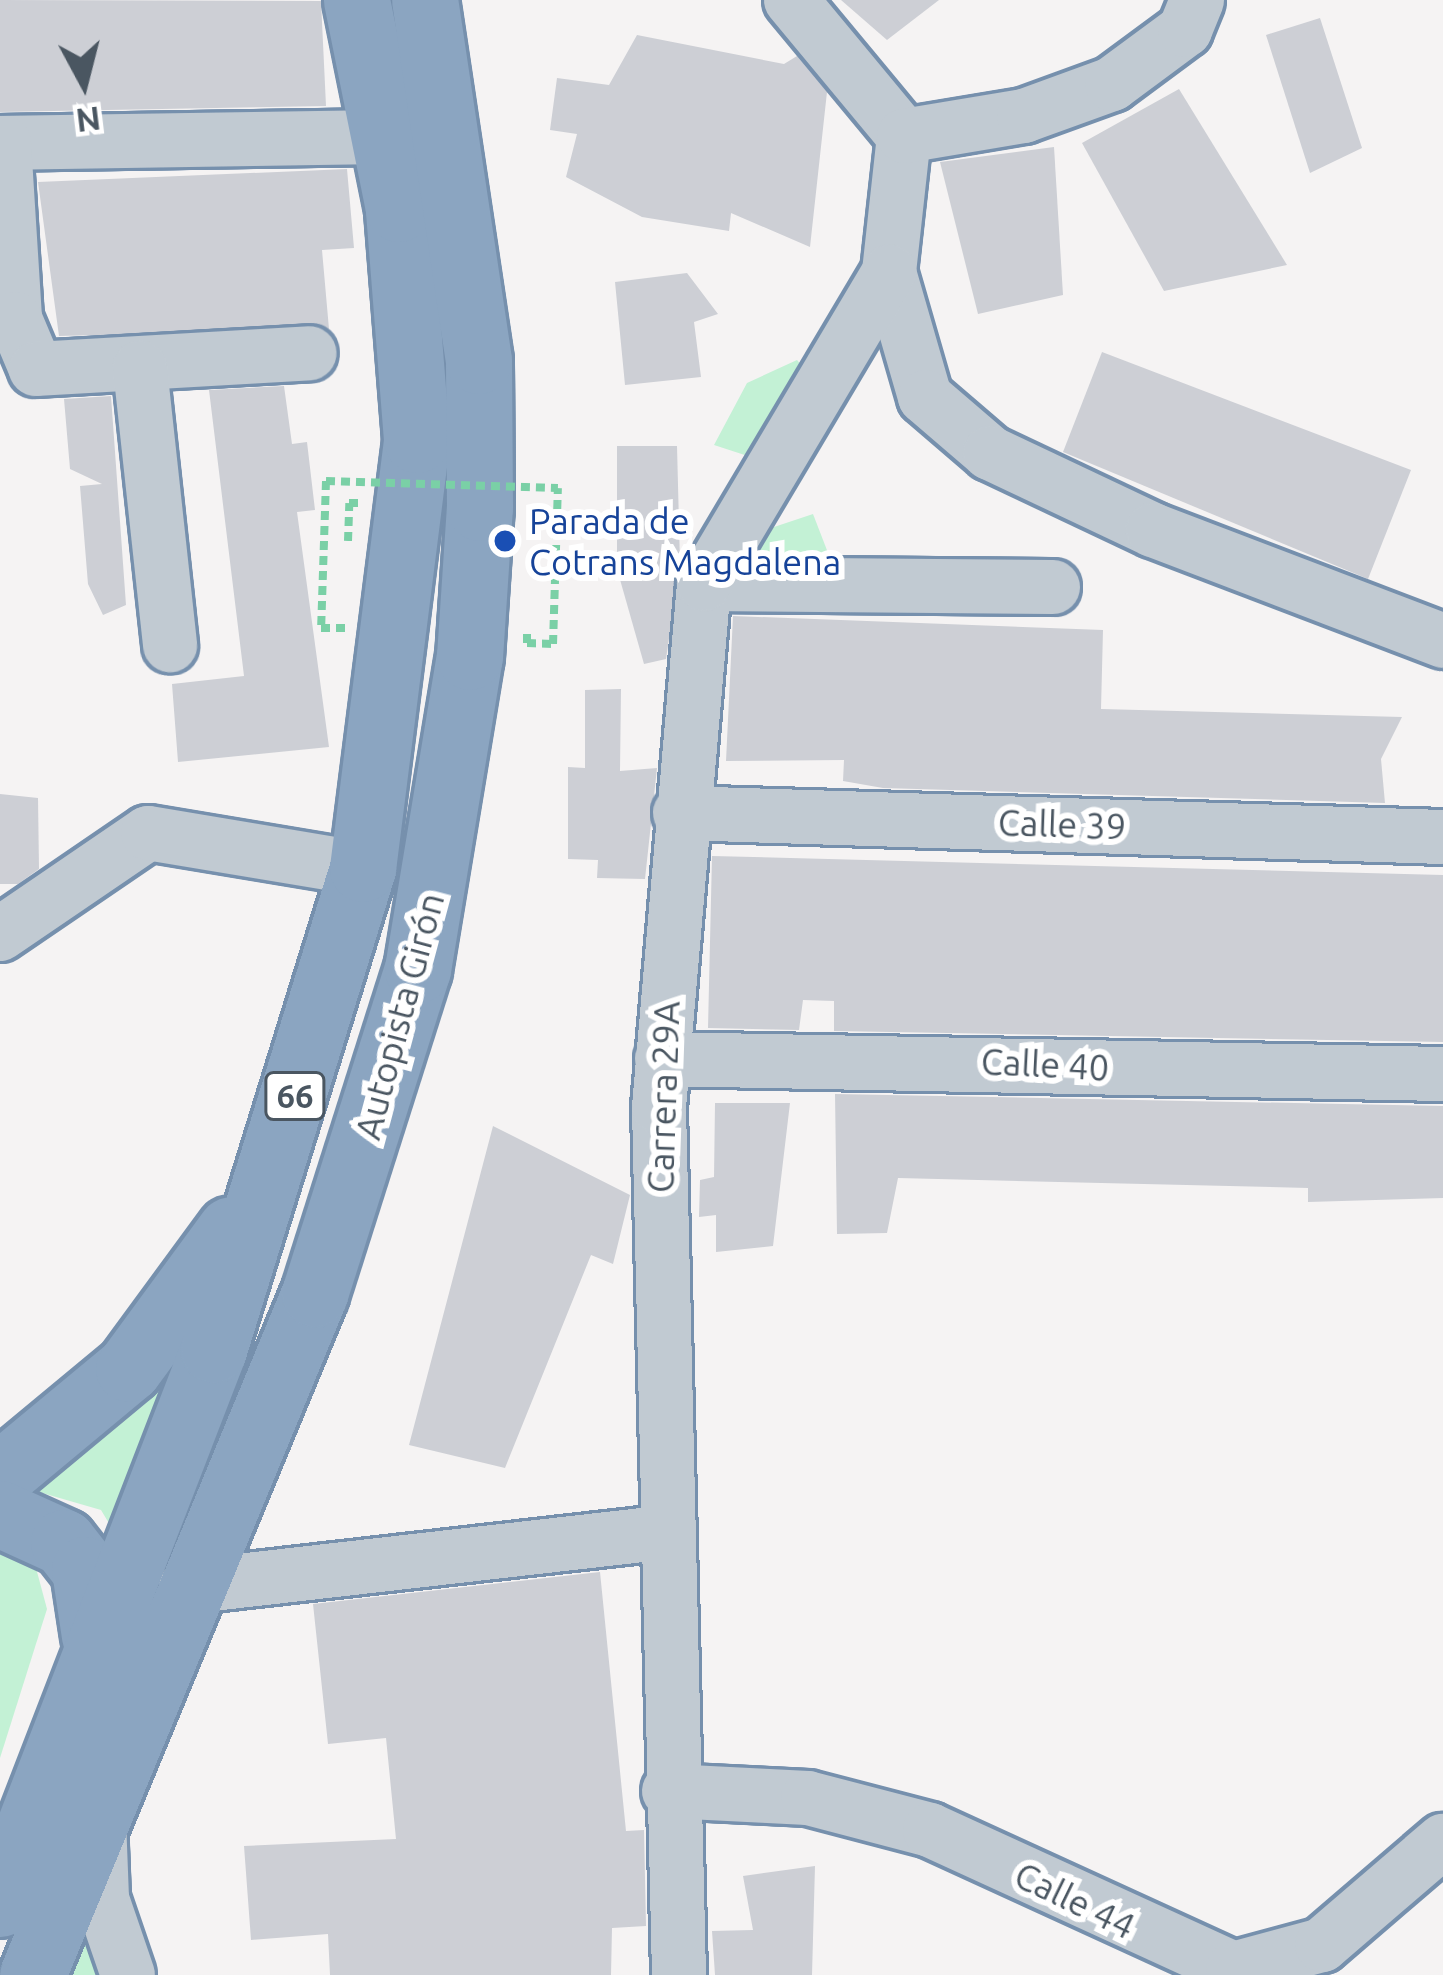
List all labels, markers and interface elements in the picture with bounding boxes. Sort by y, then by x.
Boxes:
north arrow [24,24,144,144]
text: N [74,100,103,140]
place label: Parada de Cotrans Magdalena [529,498,841,583]
marker: Parada de Cotrans Magdalena [492,528,518,554]
street label: Calle 39 [997,800,1127,848]
street label: Autopista Girón [345,888,453,1144]
street label: Carrera 29A [638,1000,688,1194]
street label: Calle 40 [980,1039,1110,1089]
road number: 66 [262,1069,328,1123]
street label: Calle 44 [1008,1852,1142,1948]

